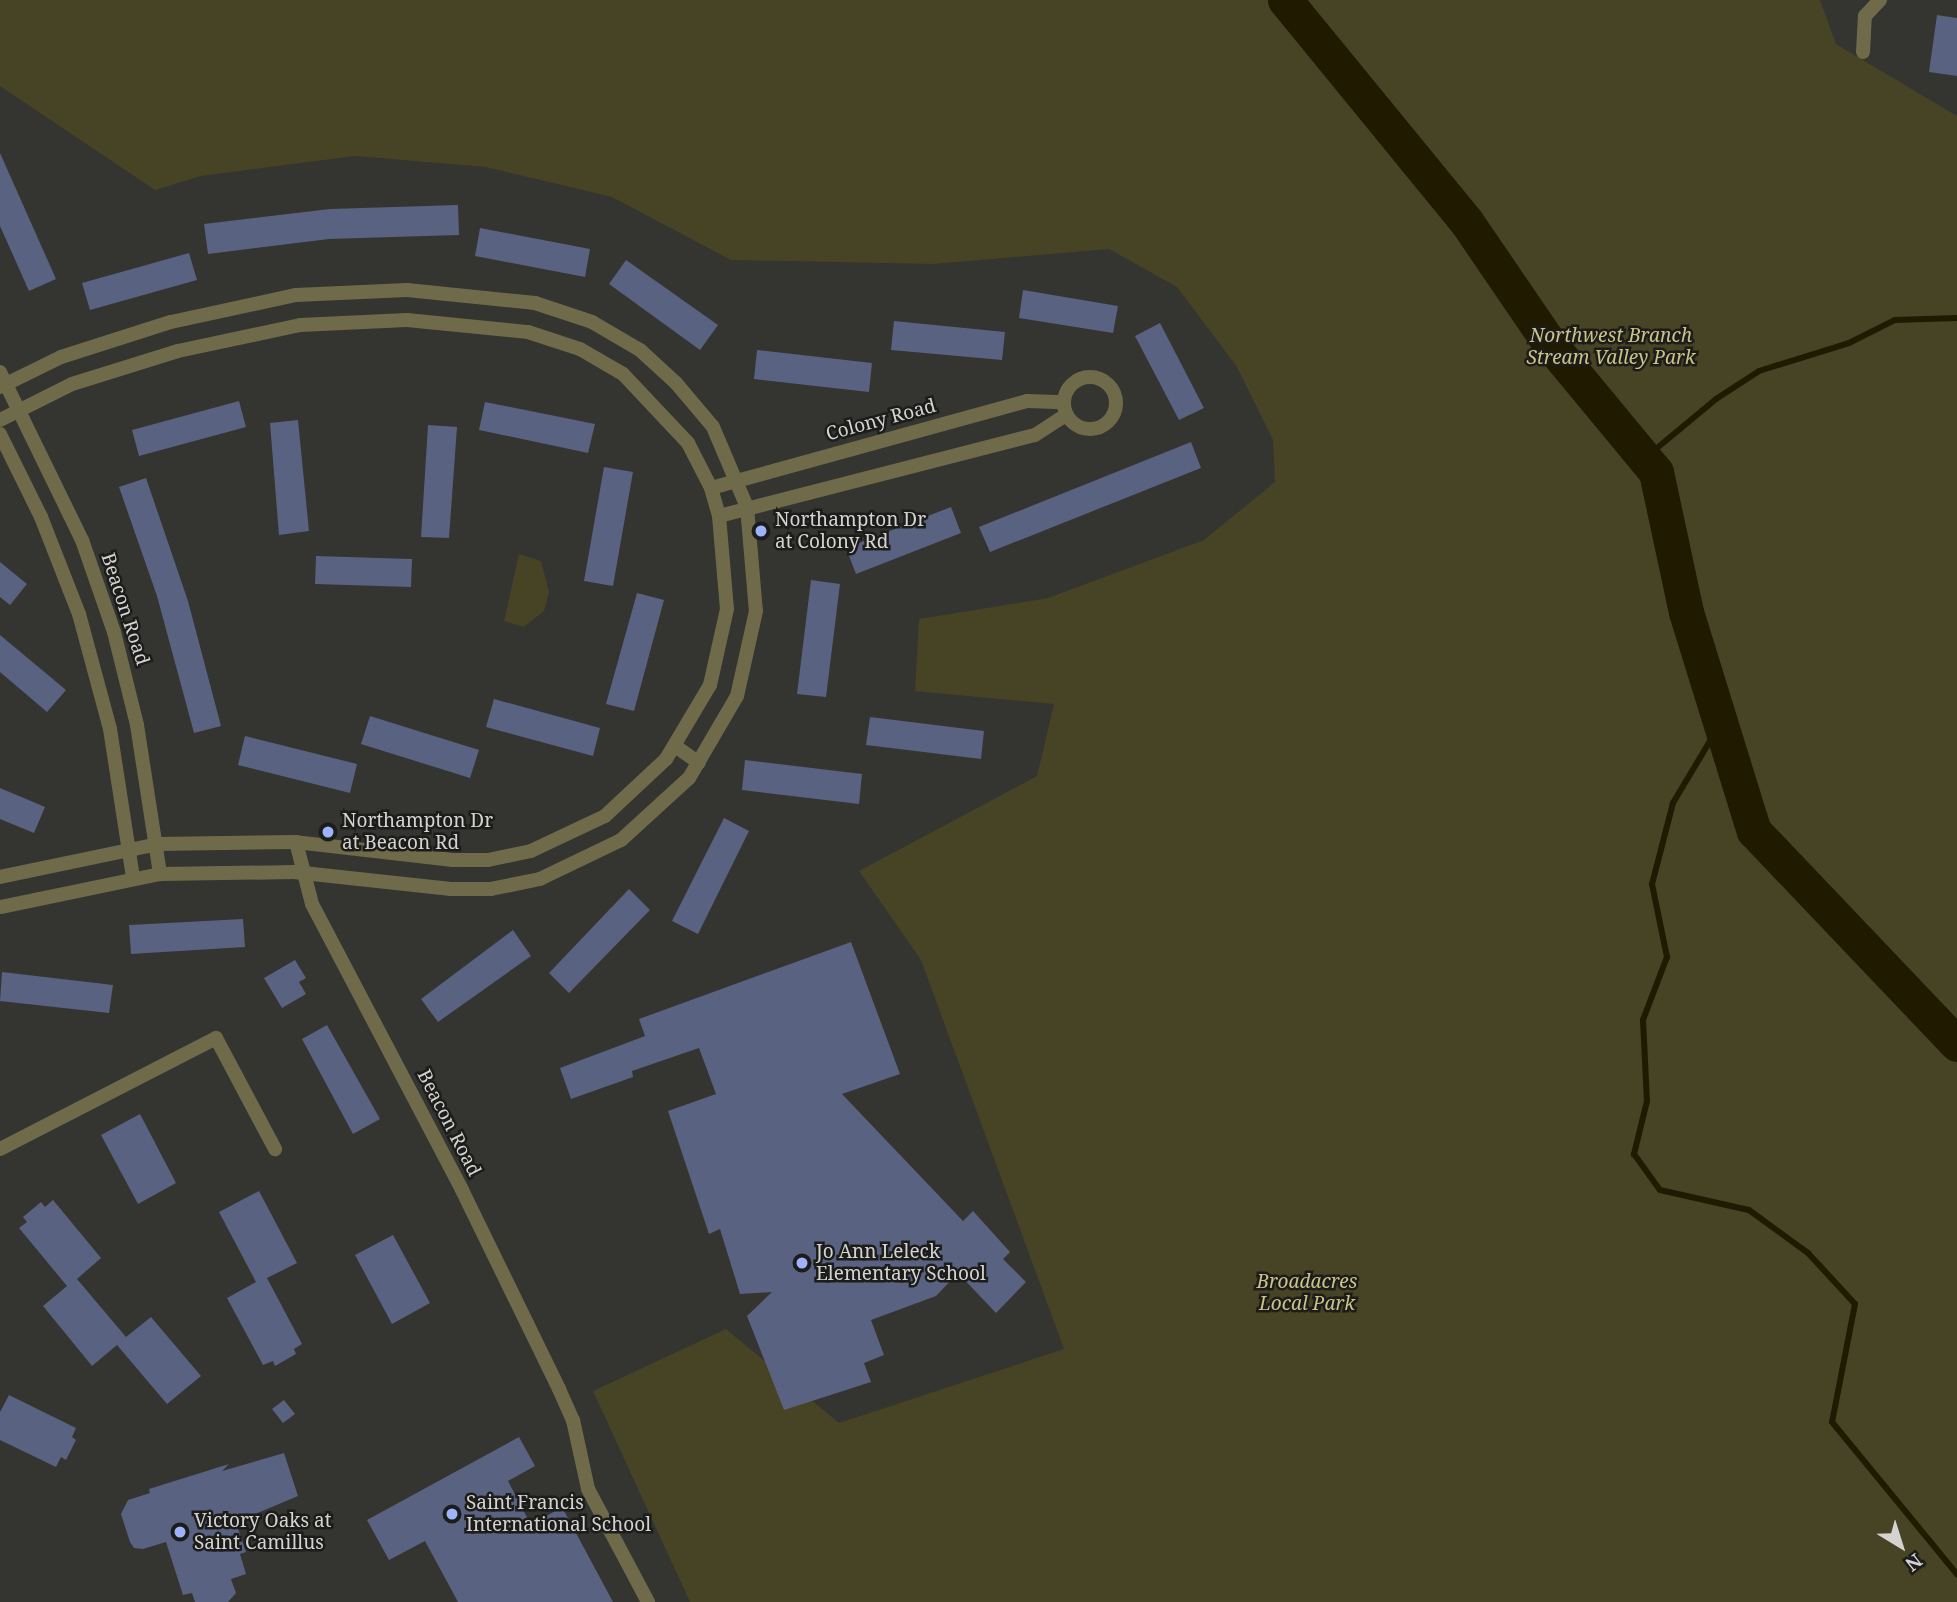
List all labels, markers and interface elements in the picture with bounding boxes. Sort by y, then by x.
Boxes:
park label: Northwest Branch Stream Valley Park [1526,325,1696,369]
street label: Colony Road [824,394,938,446]
place label: Northampton Dr at Colony Rd [775,509,926,553]
marker: Northampton Dr at Colony Rd [753,523,769,539]
street label: Beacon Road [96,550,154,668]
place label: Northampton Dr at Beacon Rd [342,810,493,854]
marker: Northampton Dr at Beacon Rd [320,824,336,840]
street label: Beacon Road [412,1066,486,1180]
place label: Jo Ann Leleck Elementary School [816,1241,986,1285]
marker: Jo Ann Leleck Elementary School [794,1255,810,1271]
park label: Broadacres Local Park [1257,1271,1357,1315]
place label: Saint Francis International School [466,1492,651,1536]
marker: Saint Francis International School [444,1506,460,1522]
place label: Victory Oaks at Saint Camillus [194,1510,331,1554]
north arrow [1866,1511,1936,1581]
marker: Victory Oaks at Saint Camillus [172,1524,188,1540]
text: N [1900,1548,1928,1577]

